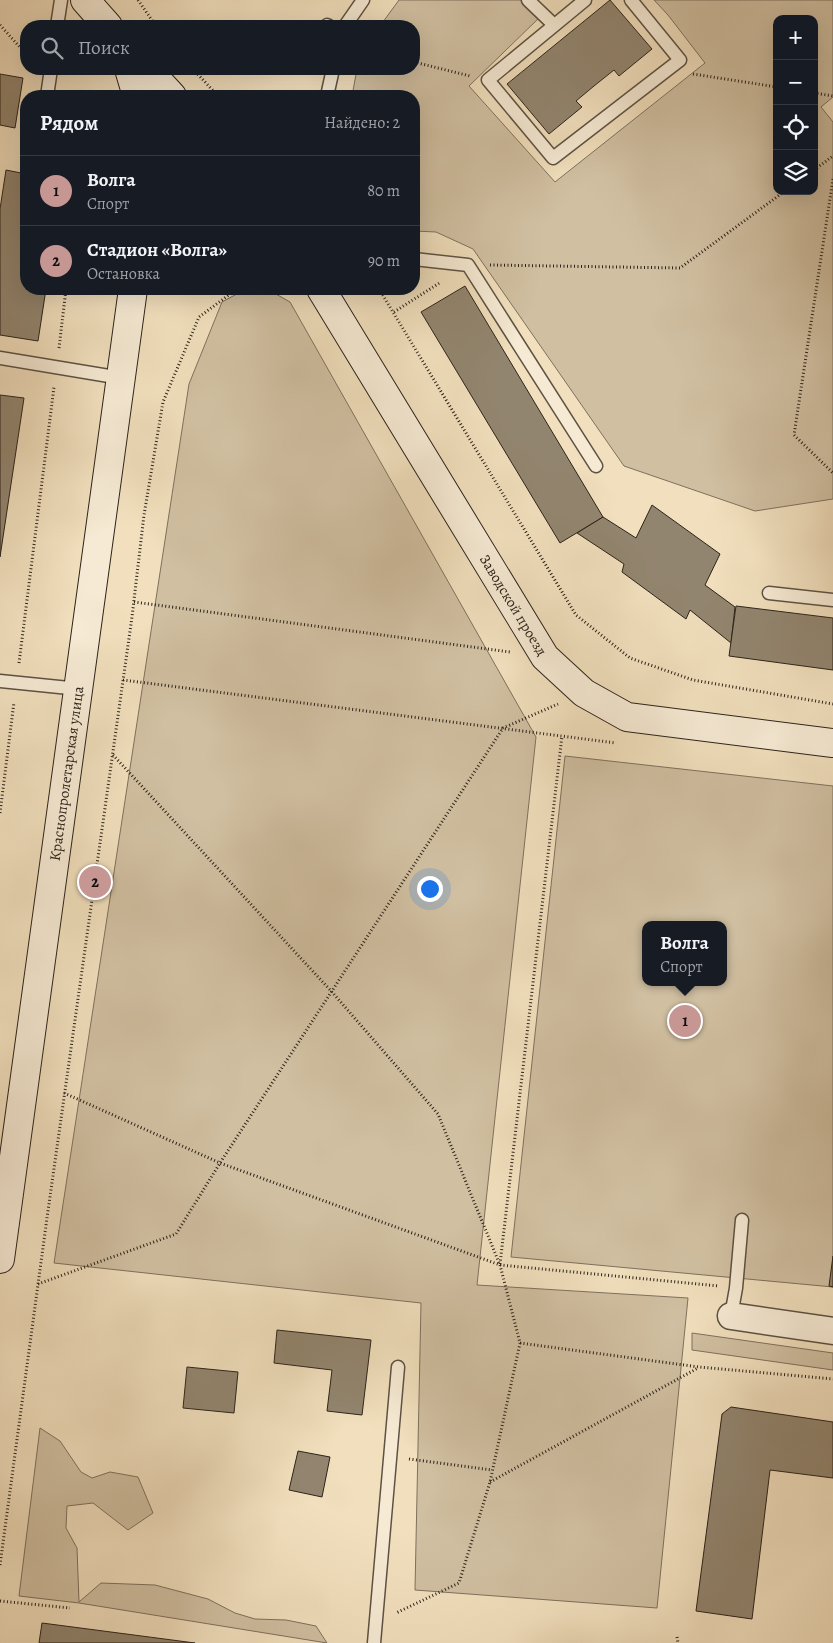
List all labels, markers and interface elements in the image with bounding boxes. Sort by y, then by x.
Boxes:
map controls [773,15,818,195]
button: + [773,15,818,60]
search box [20,20,420,75]
icon: search [38,34,66,62]
text: Поиск [78,35,130,61]
button: − [773,60,818,105]
button: locate [773,105,818,150]
text: Рядом [40,109,98,137]
text: Найдено: 2 [324,112,400,134]
button: layers [773,150,818,195]
text: Волга [87,167,135,193]
text: 1 [53,180,59,202]
text: 80 m [367,180,400,202]
text: Спорт [87,193,129,215]
text: Стадион «Волга» [87,237,227,263]
text: 2 [52,250,60,272]
text: 90 m [368,250,400,272]
text: Остановка [87,263,160,285]
street label: Заводской проезд [475,551,552,659]
street label: Краснопролетарская улица [45,685,88,862]
pin: 2 [79,863,111,901]
your location [417,876,443,902]
popup [642,921,727,986]
text: Волга [660,930,709,956]
text: Спорт [660,956,703,978]
pin: 1 [669,1002,701,1040]

